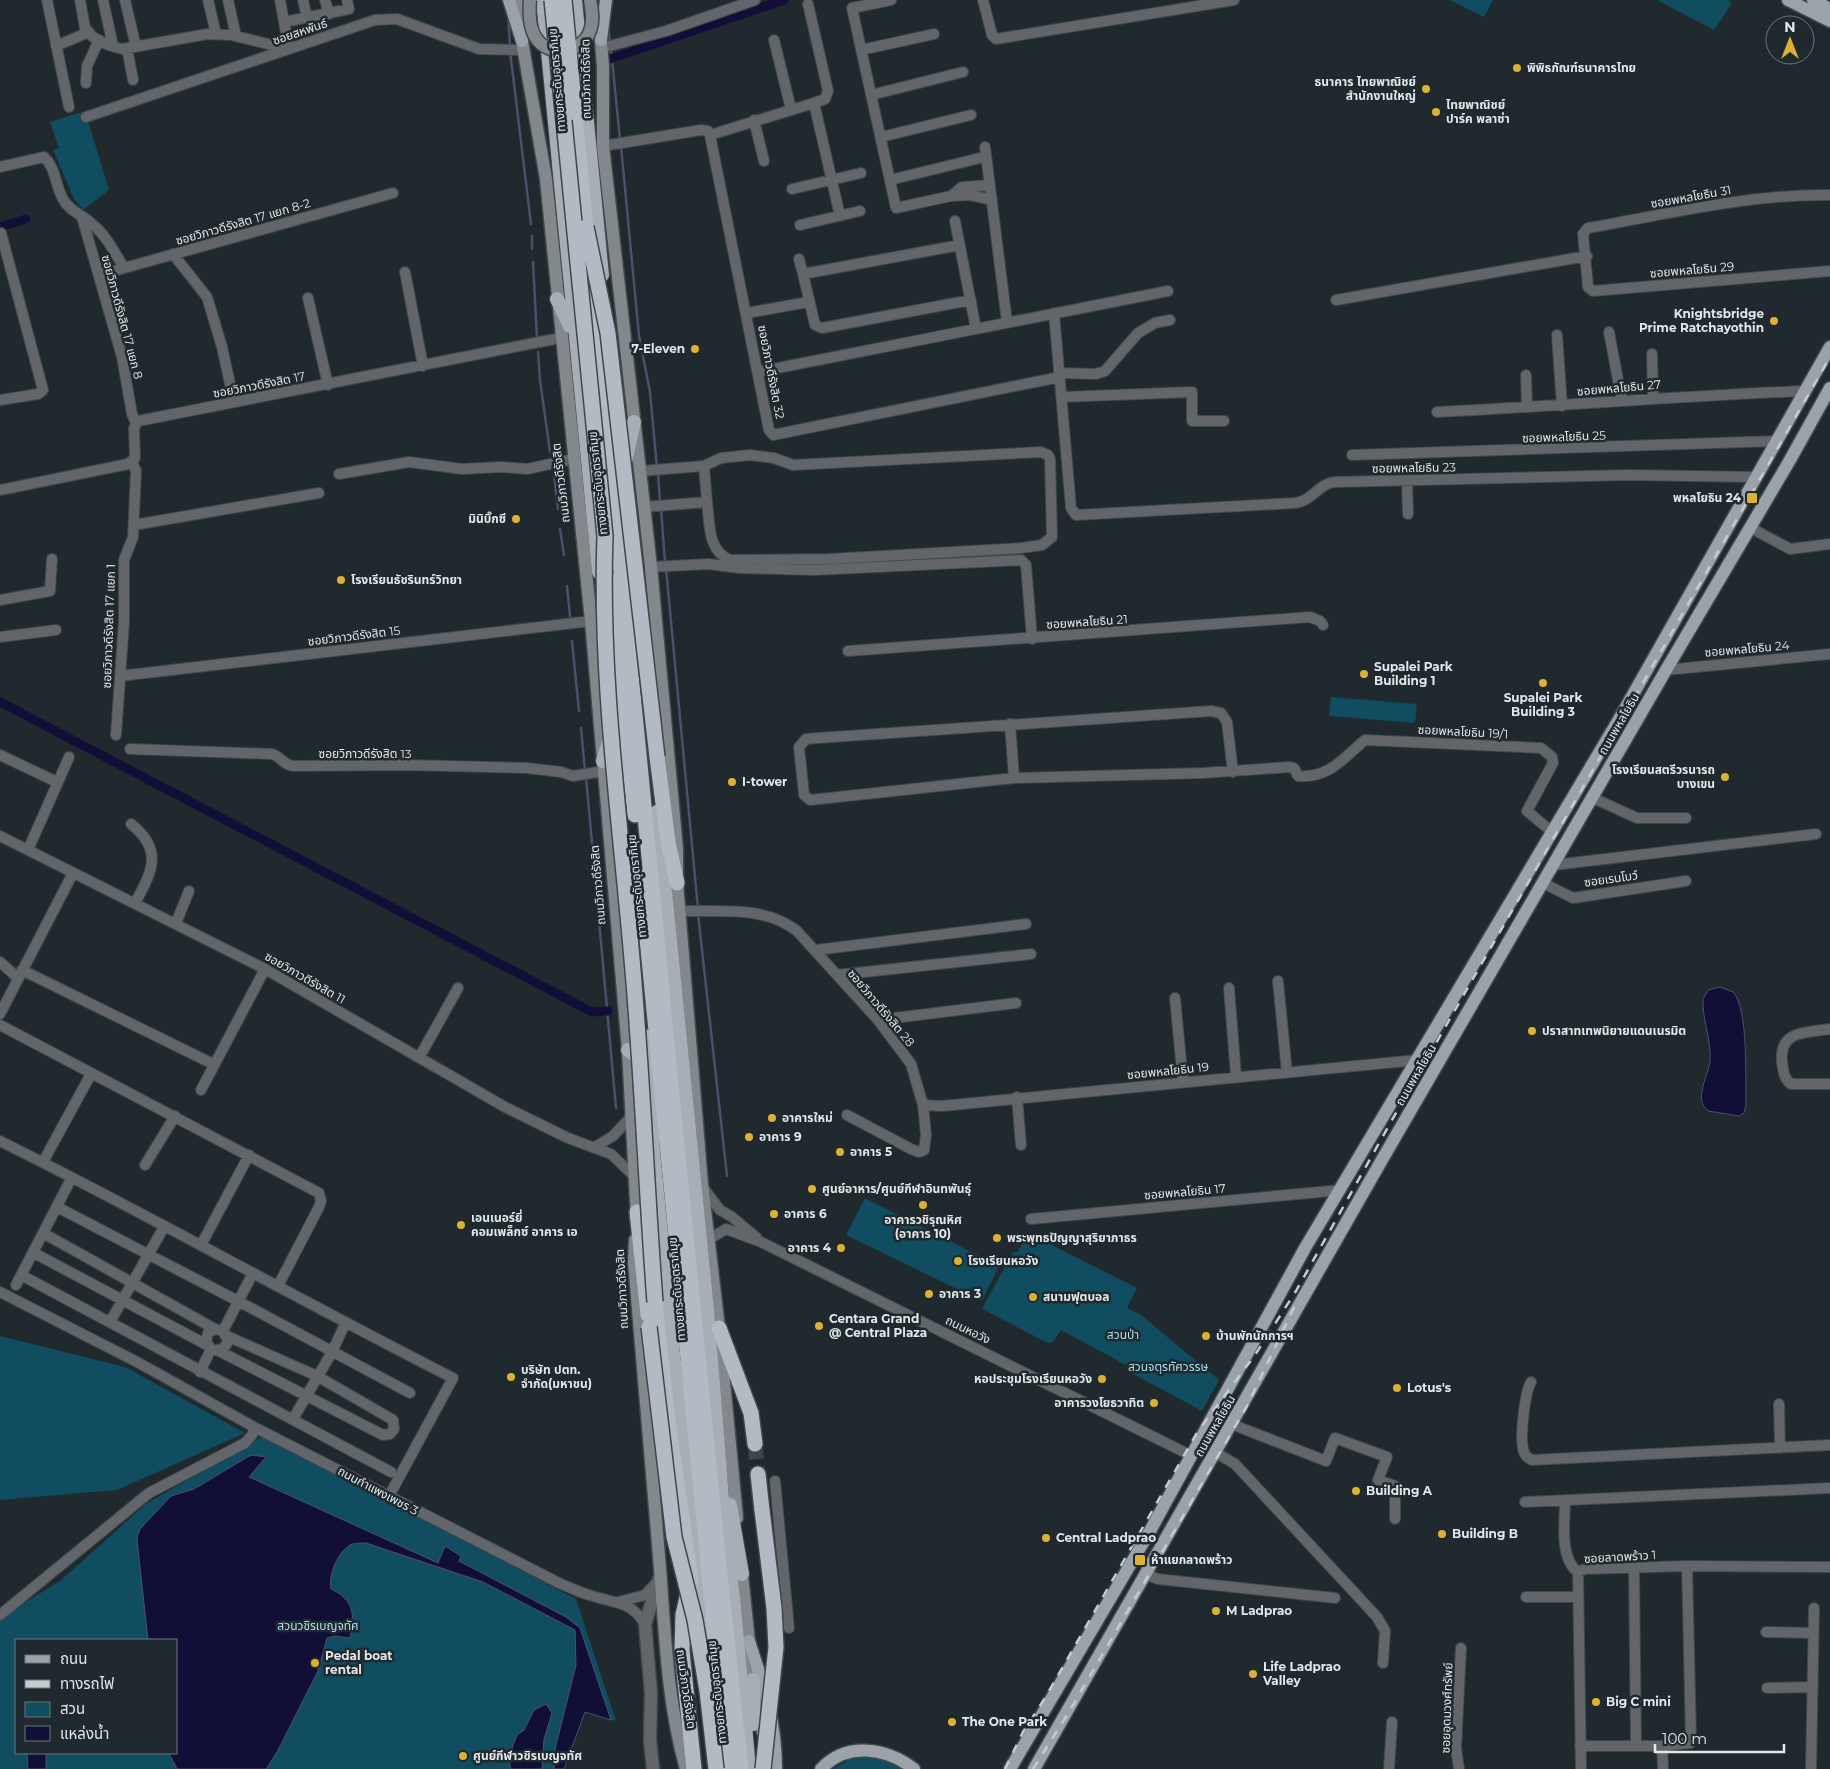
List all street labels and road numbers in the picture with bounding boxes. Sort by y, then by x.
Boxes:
street label: ซอยสหพันธ์ [271,15,329,48]
street label: ทางยกระดับอุตราภิมุข [545,28,569,132]
street label: ถนนวิภาวดีรังสิต [577,39,594,119]
street label: ซอยพหลโยธิน 31 [1649,182,1732,211]
street label: ซอยวิภาวดีรังสิต 17 แยก 8-2 [174,195,312,248]
street label: ซอยวิภาวดีรังสิต 17 แยก 8 [99,253,146,381]
street label: ซอยพหลโยธิน 29 [1649,258,1735,281]
street label: ซอยวิภาวดีรังสิต 32 [755,324,788,420]
street label: ซอยวิภาวดีรังสิต 17 [212,368,306,401]
street label: ซอยพหลโยธิน 27 [1576,376,1662,399]
street label: ซอยพหลโยธิน 25 [1522,428,1606,445]
street label: ทางยกระดับอุตราภิมุข [585,431,610,536]
street label: ถนนวิภาวดีรังสิต [548,442,573,524]
street label: ซอยพหลโยธิน 23 [1372,459,1456,476]
street label: ซอยวิภาวดีรังสิต 17 แยก 1 [99,563,118,689]
street label: ซอยพหลโยธิน 21 [1046,611,1128,632]
street label: ซอยวิภาวดีรังสิต 15 [307,622,401,649]
street label: ซอยพหลโยธิน 24 [1704,637,1790,660]
street label: ถนนพหลโยธิน [1595,690,1642,757]
street label: ซอยพหลโยธิน 19/1 [1417,722,1509,741]
street label: ซอยวิภาวดีรังสิต 13 [318,746,412,761]
street label: ทางยกระดับอุตราภิมุข [624,834,649,939]
street label: ถนนวิภาวดีรังสิต [587,845,608,926]
street label: ซอยเรนโบว์ [1583,867,1639,890]
street label: ซอยวิภาวดีรังสิต 11 [262,948,348,1007]
street label: ซอยวิภาวดีรังสิต 28 [845,966,918,1050]
street label: ถนนพหลโยธิน [1392,1041,1439,1108]
street label: ซอยพหลโยธิน 19 [1126,1059,1210,1082]
street label: ซอยพหลโยธิน 17 [1144,1180,1226,1203]
street label: ทางยกระดับอุตราภิมุข [665,1237,689,1341]
street label: ถนนวิภาวดีรังสิต [612,1249,631,1329]
street label: ถนนหอวัง [943,1312,993,1347]
street label: ถนนพหลโยธิน [1191,1392,1238,1459]
street label: ถนนกำแพงเพชร 3 [335,1463,421,1518]
street label: ซอยลาดพร้าว 1 [1583,1547,1656,1566]
street label: ทางยกระดับอุตราภิมุข [704,1640,729,1745]
street label: ถนนวิภาวดีรังสิต [673,1648,699,1730]
street label: ซอยอุดมวงศ์ทรัพย์ [1437,1662,1456,1754]

